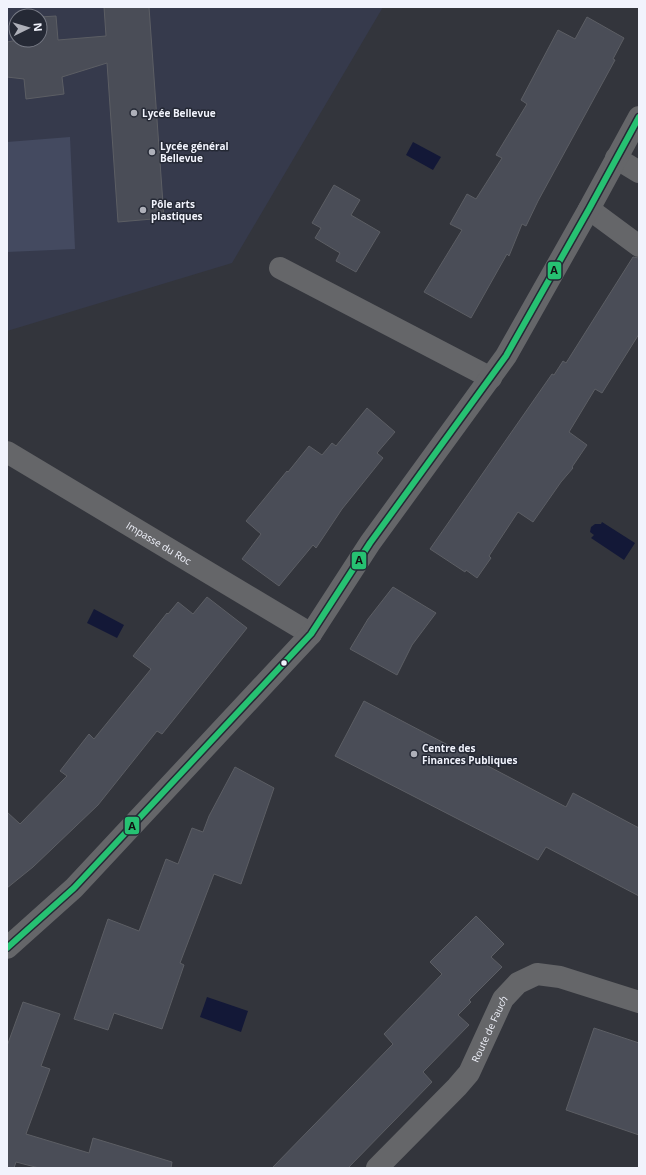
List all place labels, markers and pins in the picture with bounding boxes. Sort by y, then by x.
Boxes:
place label: Lycée Bellevue [142,106,216,120]
marker: Lycée Bellevue [129,108,139,118]
place label: Lycée général Bellevue [160,139,229,165]
marker: Lycée général Bellevue [147,147,157,157]
place label: Pôle arts plastiques [151,197,203,223]
marker: Pôle arts plastiques [138,205,148,215]
unlabelled marker [279,658,289,668]
place label: Centre des Finances Publiques [422,741,517,767]
marker: Centre des Finances Publiques [409,749,419,759]

